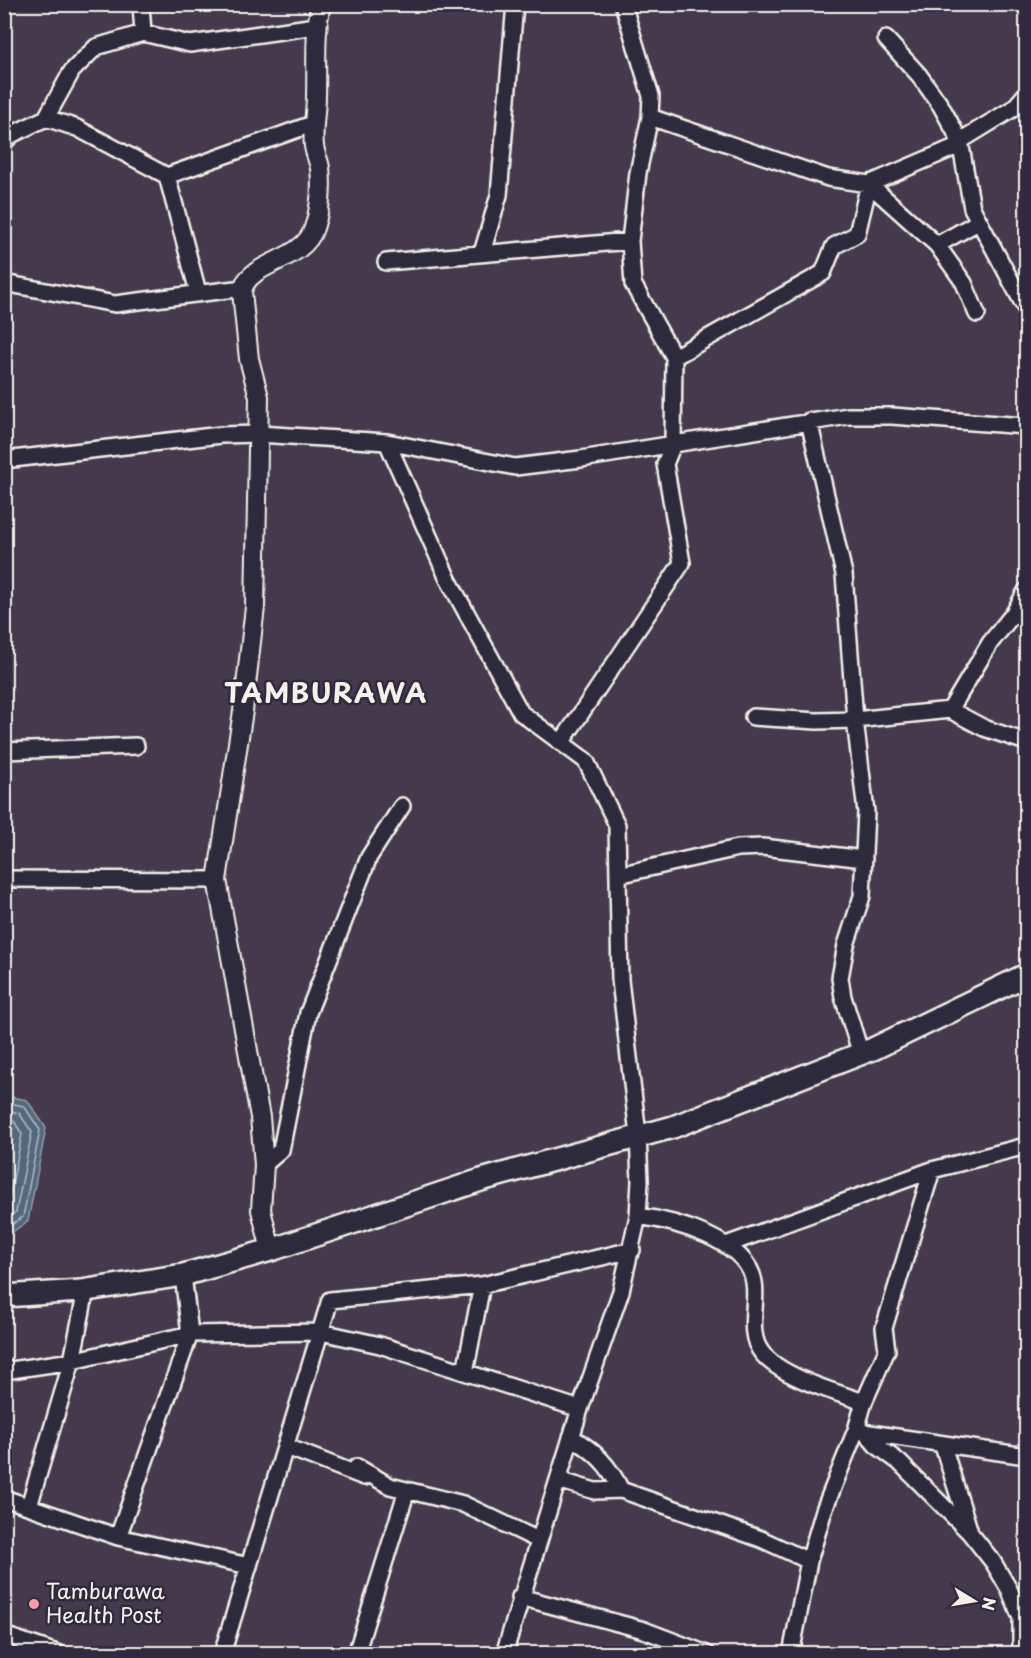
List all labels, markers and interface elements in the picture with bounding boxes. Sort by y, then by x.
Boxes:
district label: TAMBURAWA [224,671,428,712]
north arrow [944,1571,1004,1631]
place label: Tamburawa Health Post [46,1574,165,1630]
text: N [977,1596,1003,1613]
marker: Tamburawa Health Post [27,1597,41,1611]

